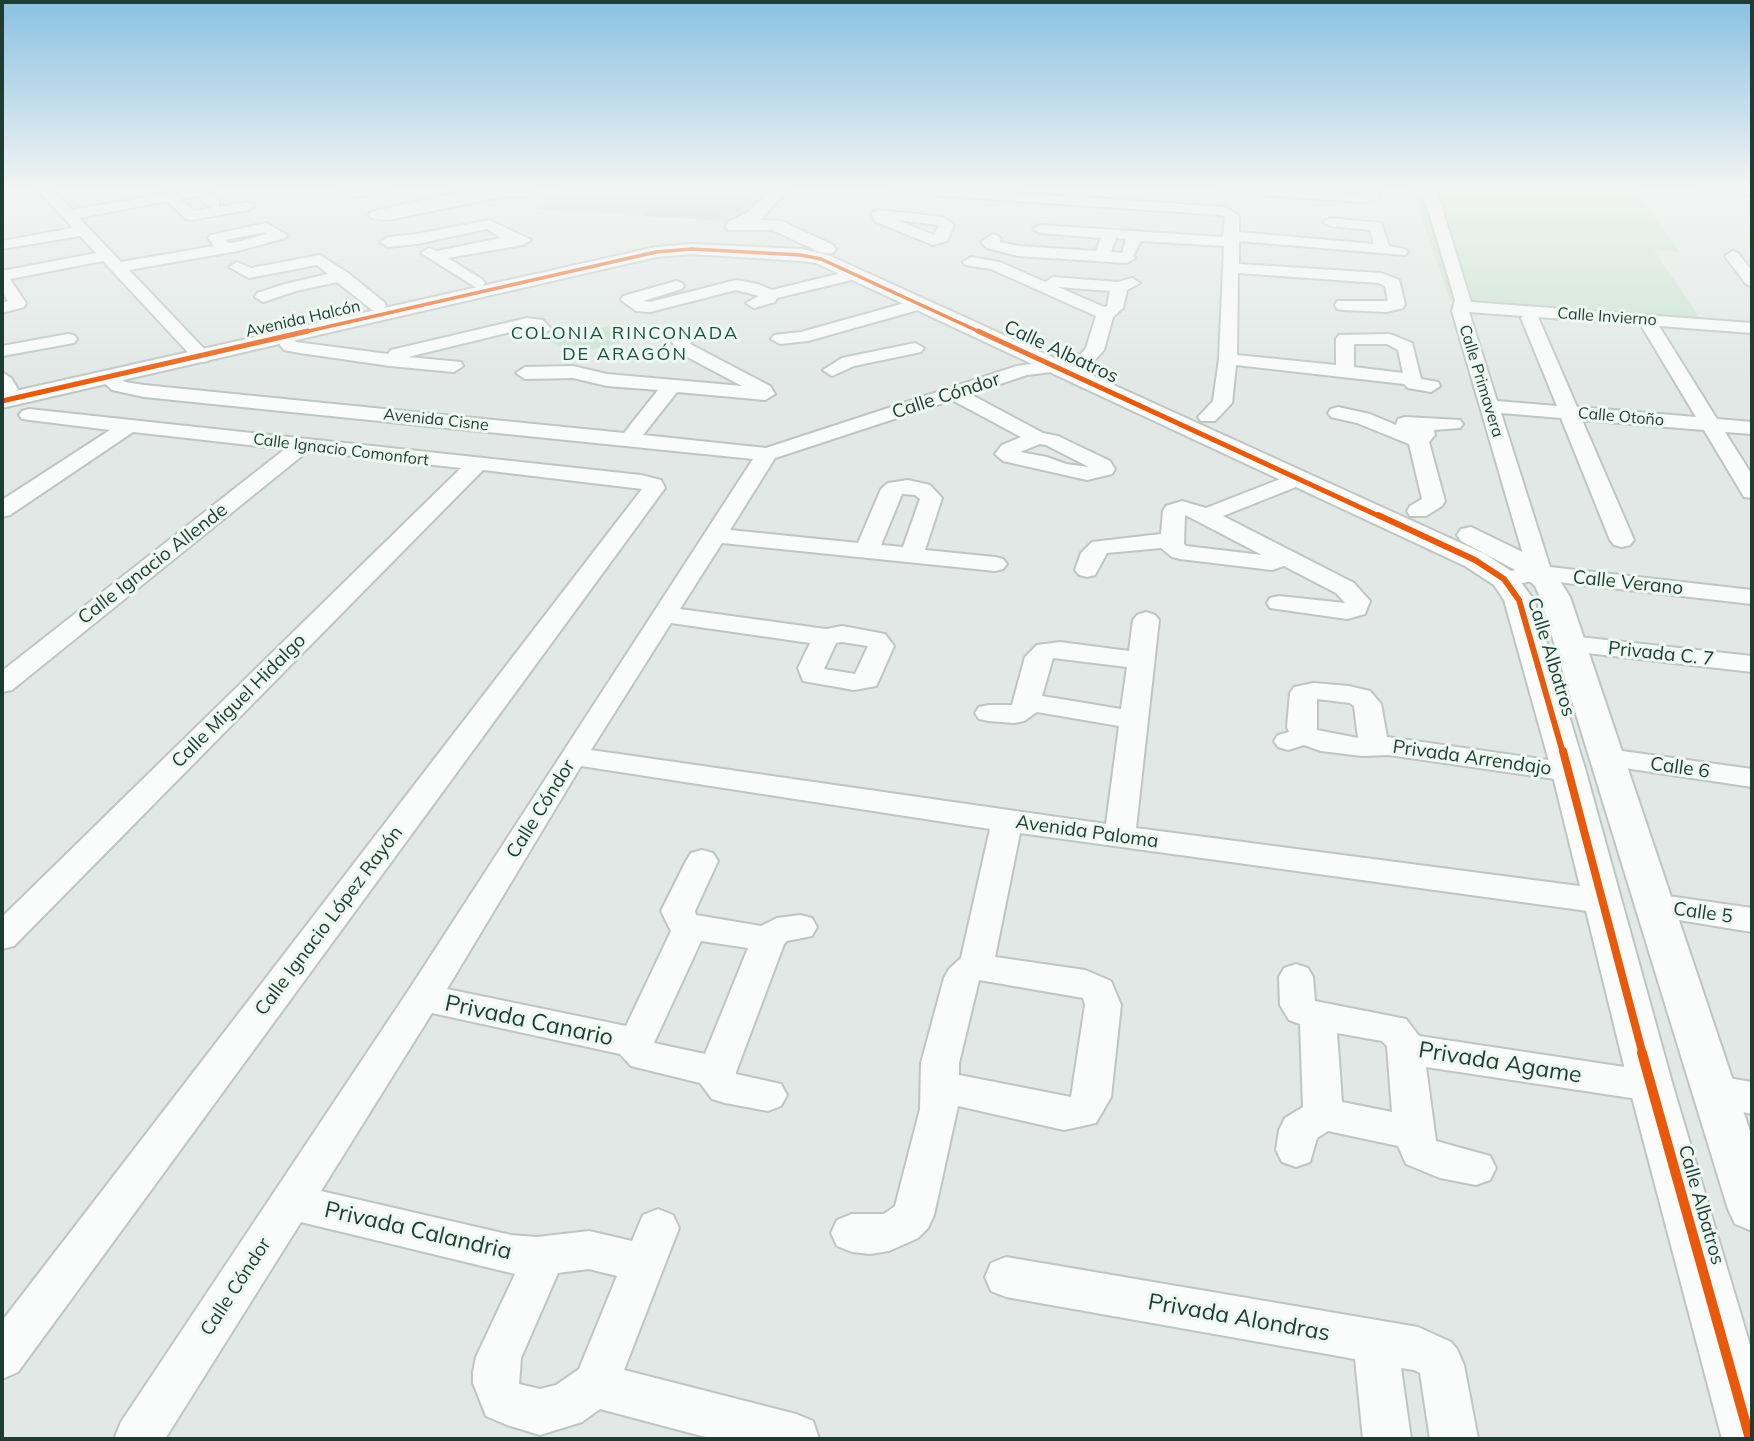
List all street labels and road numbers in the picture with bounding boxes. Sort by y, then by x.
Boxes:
street label: Avenida Halcón [244,296,362,342]
street label: Calle Invierno [1557,304,1657,330]
street label: Calle Albatros [1000,316,1122,388]
street label: Calle Primavera [1455,322,1507,440]
street label: Calle Cóndor [889,368,1003,424]
street label: Calle Otoño [1577,404,1665,430]
street label: Avenida Cisne [382,405,490,435]
street label: Calle Ignacio Comonfort [252,430,430,470]
street label: Calle Ignacio Allende [74,499,232,629]
street label: Calle Verano [1572,566,1684,600]
street label: Calle Albatros [1522,595,1580,719]
street label: Calle Miguel Hidalgo [167,629,311,773]
street label: Privada C. 7 [1607,637,1715,671]
street label: Privada Arrendajo [1391,736,1553,780]
street label: Calle 6 [1649,753,1711,783]
street label: Calle Cóndor [502,756,580,862]
street label: Avenida Paloma [1014,811,1160,853]
street label: Calle Ignacio López Rayón [250,822,408,1020]
street label: Calle 5 [1672,898,1734,928]
street label: Privada Canario [442,990,616,1052]
street label: Privada Agame [1416,1036,1584,1090]
street label: Calle Albatros [1673,1143,1729,1267]
street label: Privada Calandria [322,1196,514,1266]
street label: Calle Cóndor [196,1234,276,1340]
street label: Privada Alondras [1146,1288,1332,1348]

